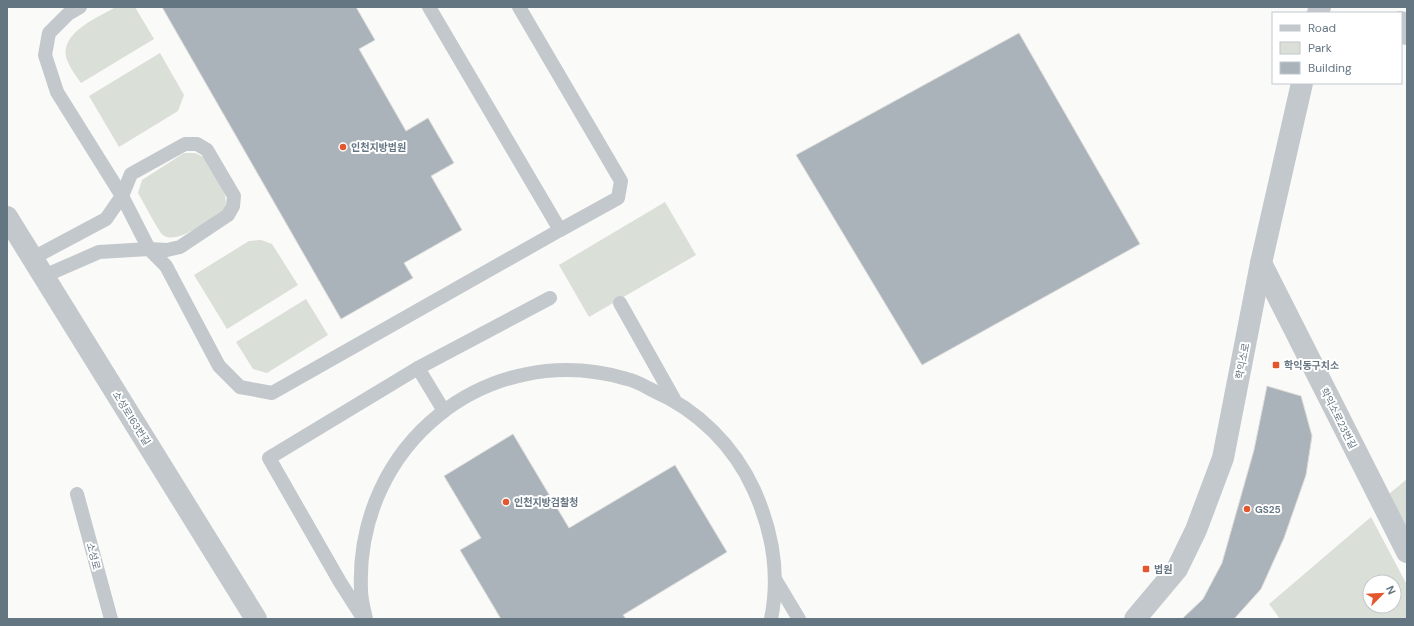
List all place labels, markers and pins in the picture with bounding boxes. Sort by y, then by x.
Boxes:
place label: 인천지방법원 [351,141,406,154]
marker: 인천지방법원 [338,142,348,152]
place label: 학익동구치소 [1284,359,1339,372]
marker: 학익동구치소 [1271,360,1281,370]
place label: 인천지방검찰청 [514,496,578,509]
marker: 인천지방검찰청 [501,497,511,507]
place label: GS25 [1255,503,1281,516]
marker: GS25 [1242,504,1252,514]
place label: 법원 [1154,563,1172,576]
marker: 법원 [1141,564,1151,574]

